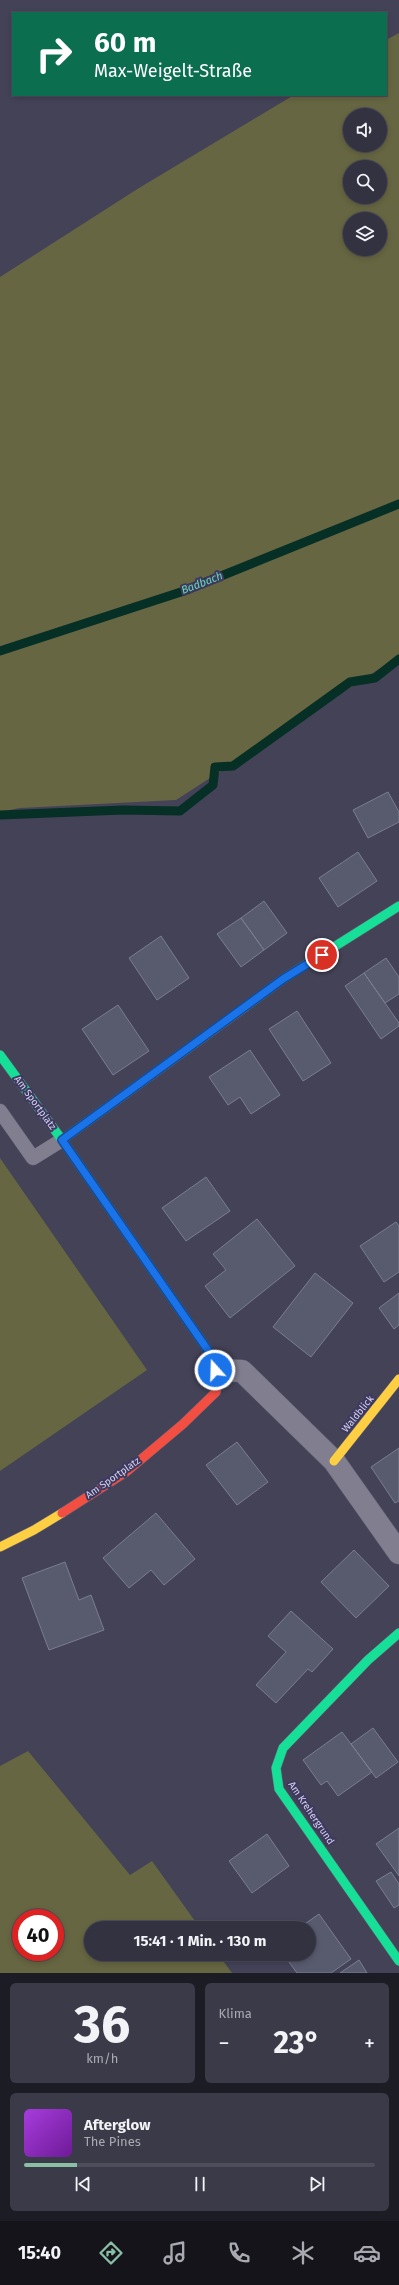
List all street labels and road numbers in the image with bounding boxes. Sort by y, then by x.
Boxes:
street label: Am Sportplatz [11,1074,59,1133]
street label: Waldblick [340,1393,377,1435]
street label: Am Sportplatz [83,1454,143,1501]
street label: Am Krehergrund [285,1779,337,1847]

